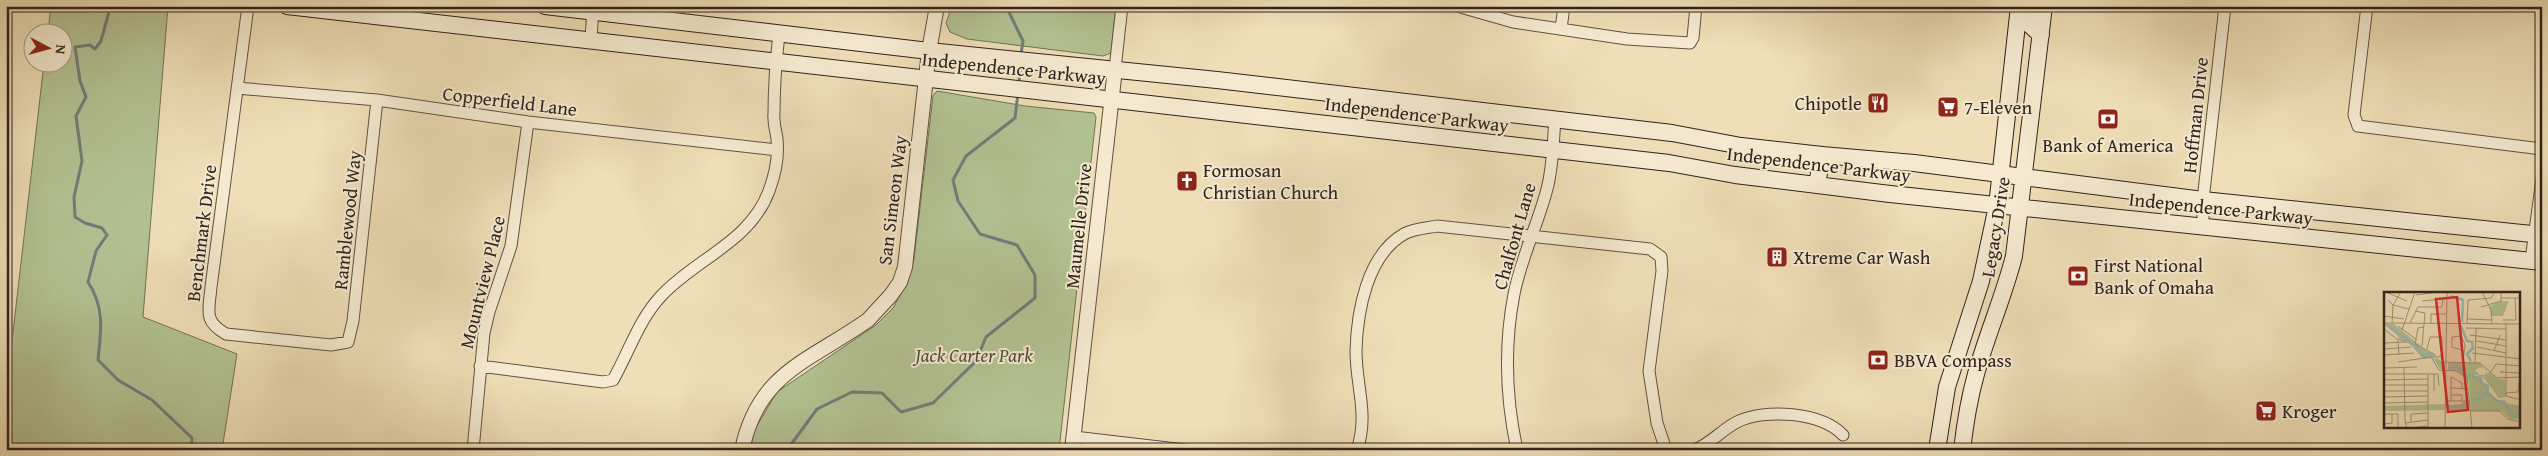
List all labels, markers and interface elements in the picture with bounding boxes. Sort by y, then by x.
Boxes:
north arrow [22,22,72,72]
text: N [50,44,71,56]
street label: Independence Parkway [921,44,1108,92]
street label: Hoffman Drive [2175,56,2215,174]
street label: Copperfield Lane [441,79,579,123]
street label: Independence Parkway [1323,89,1511,139]
place label: Chipotle [1795,89,1862,117]
restaurant icon: Chipotle [1866,91,1890,115]
place label: 7-Eleven [1964,93,2032,121]
supermarket icon: 7-Eleven [1936,95,1960,119]
bank icon: Bank of America [2096,107,2120,131]
place label: Bank of America [2043,131,2173,159]
street label: San Simeon Way [870,133,914,267]
street label: Independence Parkway [1725,139,1913,189]
street label: Ramblewood Way [326,148,368,291]
place label: Formosan Christian Church [1203,156,1339,206]
street label: Maumelle Drive [1058,162,1099,290]
street label: Benchmark Drive [179,163,223,303]
church icon: Formosan Christian Church [1175,169,1199,193]
street label: Legacy Drive [1973,175,2017,279]
street label: Chalfont Lane [1485,179,1543,293]
street label: Independence Parkway [2128,184,2315,232]
street label: Mountview Place [452,212,512,351]
place label: Xtreme Car Wash [1793,243,1931,271]
building icon: Xtreme Car Wash [1765,245,1789,269]
place label: First National Bank of Omaha [2094,251,2214,301]
bank icon: First National Bank of Omaha [2066,264,2090,288]
inset map [2384,292,2520,428]
park label: Jack Carter Park [912,341,1033,369]
place label: BBVA Compass [1894,346,2012,374]
bank icon: BBVA Compass [1866,348,1890,372]
place label: Kroger [2282,397,2337,425]
supermarket icon: Kroger [2254,399,2278,423]

